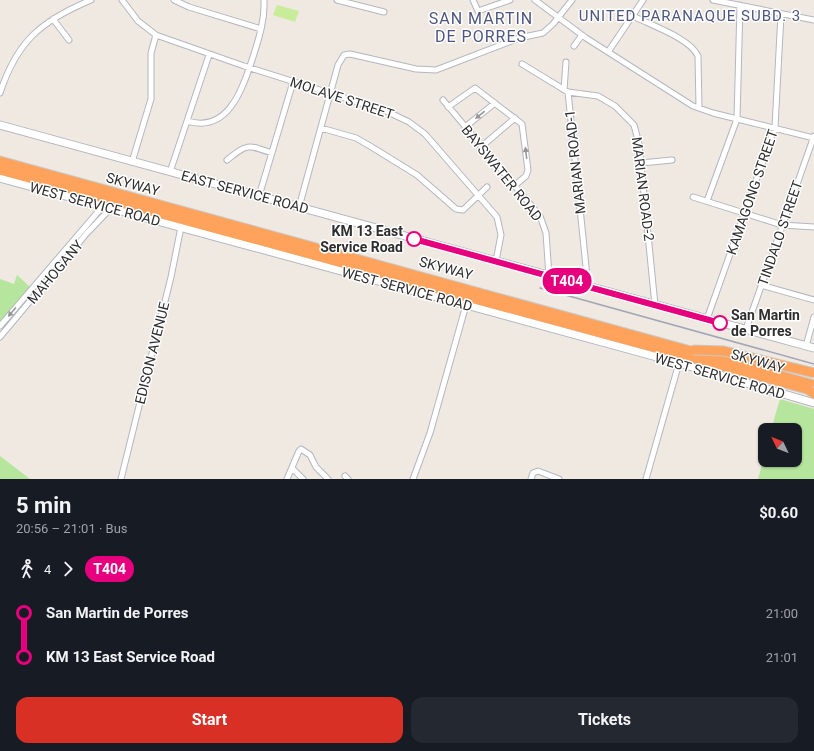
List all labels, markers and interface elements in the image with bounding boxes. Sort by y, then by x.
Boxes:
district label: UNITED PARANAQUE SUBD. 3 [579,7,801,25]
district label: SAN MARTIN DE PORRES [429,9,533,46]
street label: MOLAVE STREET [288,74,396,123]
street label: MARIAN ROAD-1 [562,109,588,215]
one-way arrow [474,111,485,119]
street label: BAYSWATER ROAD [458,122,546,224]
street label: KAMAGONG STREET [723,127,781,257]
street label: MARIAN ROAD-2 [629,136,657,242]
one-way arrow [523,147,529,159]
street label: EAST SERVICE ROAD [179,167,311,217]
street label: SKYWAY [105,169,162,199]
street label: TINDALO STREET [754,178,806,288]
street label: WEST SERVICE ROAD [28,179,162,229]
place label: KM 13 East Service Road [320,223,403,255]
marker: KM 13 East Service Road [406,231,422,247]
street label: MAHOGANY [24,237,87,307]
street label: SKYWAY [418,253,475,283]
street label: WEST SERVICE ROAD [340,264,474,314]
line badge: T404 [539,268,595,294]
text: T404 [551,273,583,289]
street label: EDISON AVENUE [132,300,172,406]
place label: San Martin de Porres [731,307,800,339]
one-way arrow [8,308,17,317]
marker: San Martin de Porres [712,315,728,331]
street label: SKYWAY [730,346,787,376]
street label: WEST SERVICE ROAD [653,350,787,402]
north arrow [758,423,802,467]
map controls [758,423,802,467]
text: 5 min [16,493,71,518]
text: $0.60 [759,504,798,522]
text: 20:56 – 21:01 · Bus [16,521,128,536]
icon: walk [16,558,38,580]
icon: forward [57,558,79,580]
text: T404 [93,561,126,577]
text: 4 [44,562,51,577]
text: San Martin de Porres [46,604,189,622]
text: 21:00 [766,606,798,621]
text: KM 13 East Service Road [46,648,215,666]
text: 21:01 [766,650,798,665]
button: Start [16,697,403,743]
button: Tickets [411,697,798,743]

